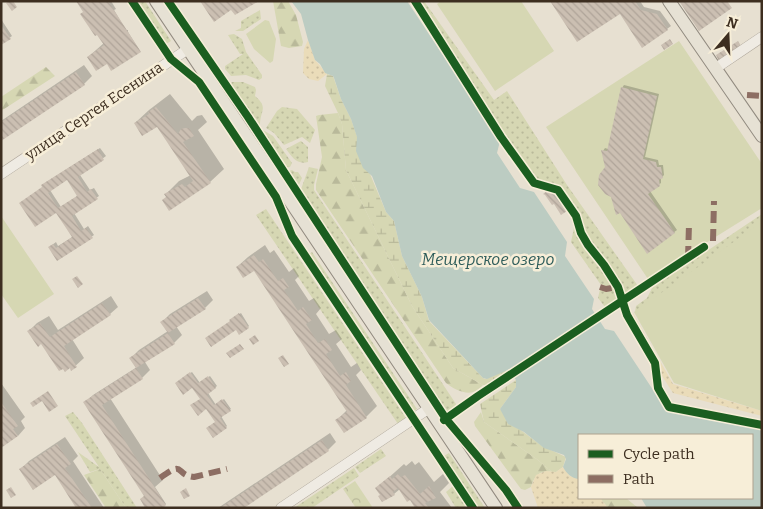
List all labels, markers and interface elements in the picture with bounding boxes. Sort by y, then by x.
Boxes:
north arrow [703,10,753,60]
text: N [724,13,740,33]
street label: улица Сергея Есенина [21,58,166,164]
water label: Мещерское озеро [422,250,555,269]
legend [578,434,753,499]
text: Cycle path [623,445,695,463]
text: Path [623,470,655,488]

